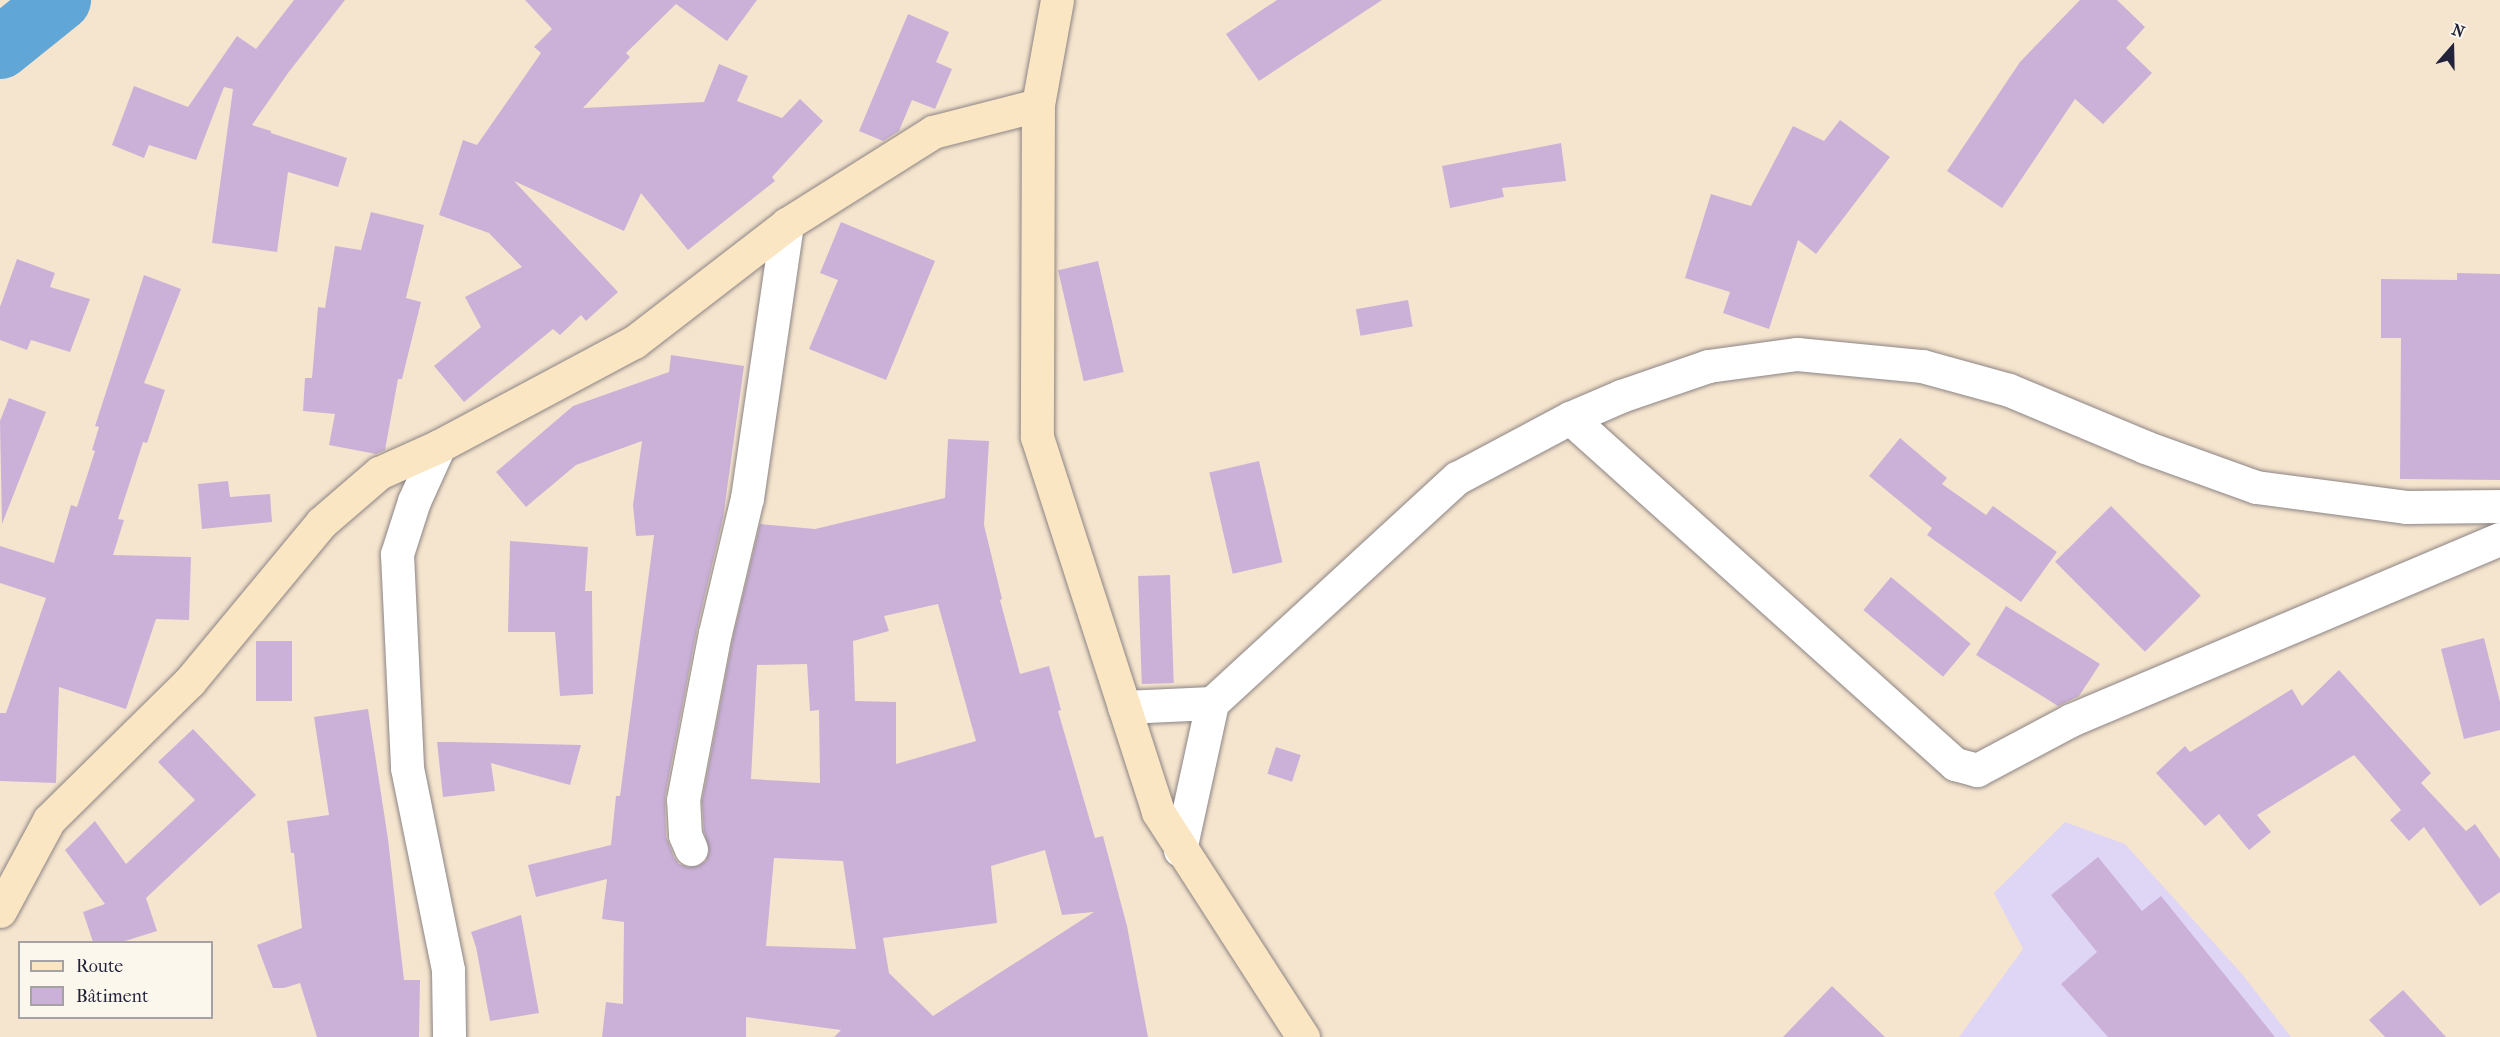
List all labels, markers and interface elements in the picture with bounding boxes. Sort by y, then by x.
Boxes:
north arrow [2422,18,2482,78]
text: N [2449,20,2467,42]
legend [18,941,213,1019]
text: Route [76,956,123,977]
text: Bâtiment [76,986,148,1007]

